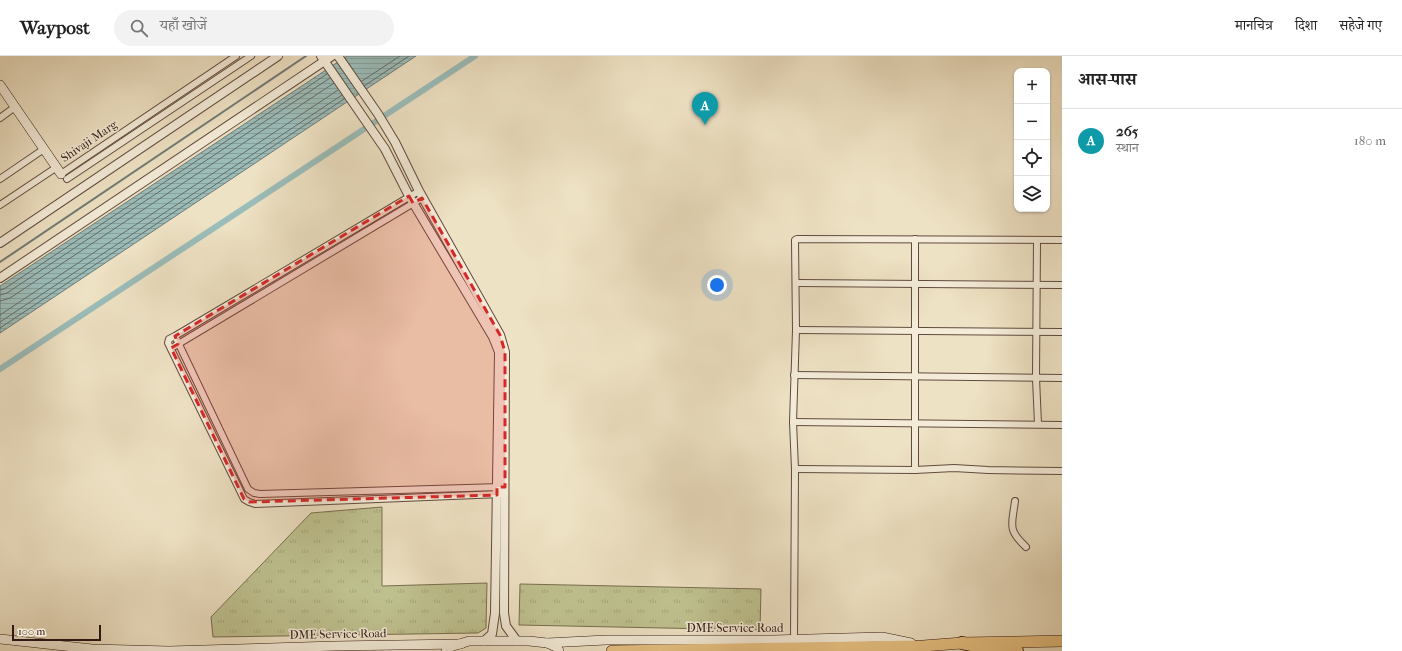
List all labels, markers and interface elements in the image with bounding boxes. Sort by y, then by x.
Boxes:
search box [114,10,394,46]
text: यहाँ खोजें [160,16,207,34]
text: Waypost [20,17,90,39]
icon: search [128,17,150,39]
text: मानचित्र [1235,17,1273,34]
text: दिशा [1295,17,1317,34]
text: सहेजे गए [1339,17,1382,34]
map controls [1014,68,1050,212]
button: + [1014,68,1050,104]
text: आस-पास [1078,69,1137,89]
pin: A [692,92,718,125]
button: − [1014,104,1050,140]
street label: Shivaji Marg [58,117,120,165]
text: 265 [1116,122,1138,140]
text: A [1087,133,1095,148]
text: 180 m [1354,133,1386,148]
button: locate [1014,140,1050,176]
text: स्थान [1116,140,1139,155]
button: layers [1014,176,1050,212]
your location [707,275,727,295]
street label: DME Service Road [686,621,784,635]
scale bar [12,623,101,642]
text: 100 m [18,625,46,638]
street label: DME Service Road [289,626,387,642]

